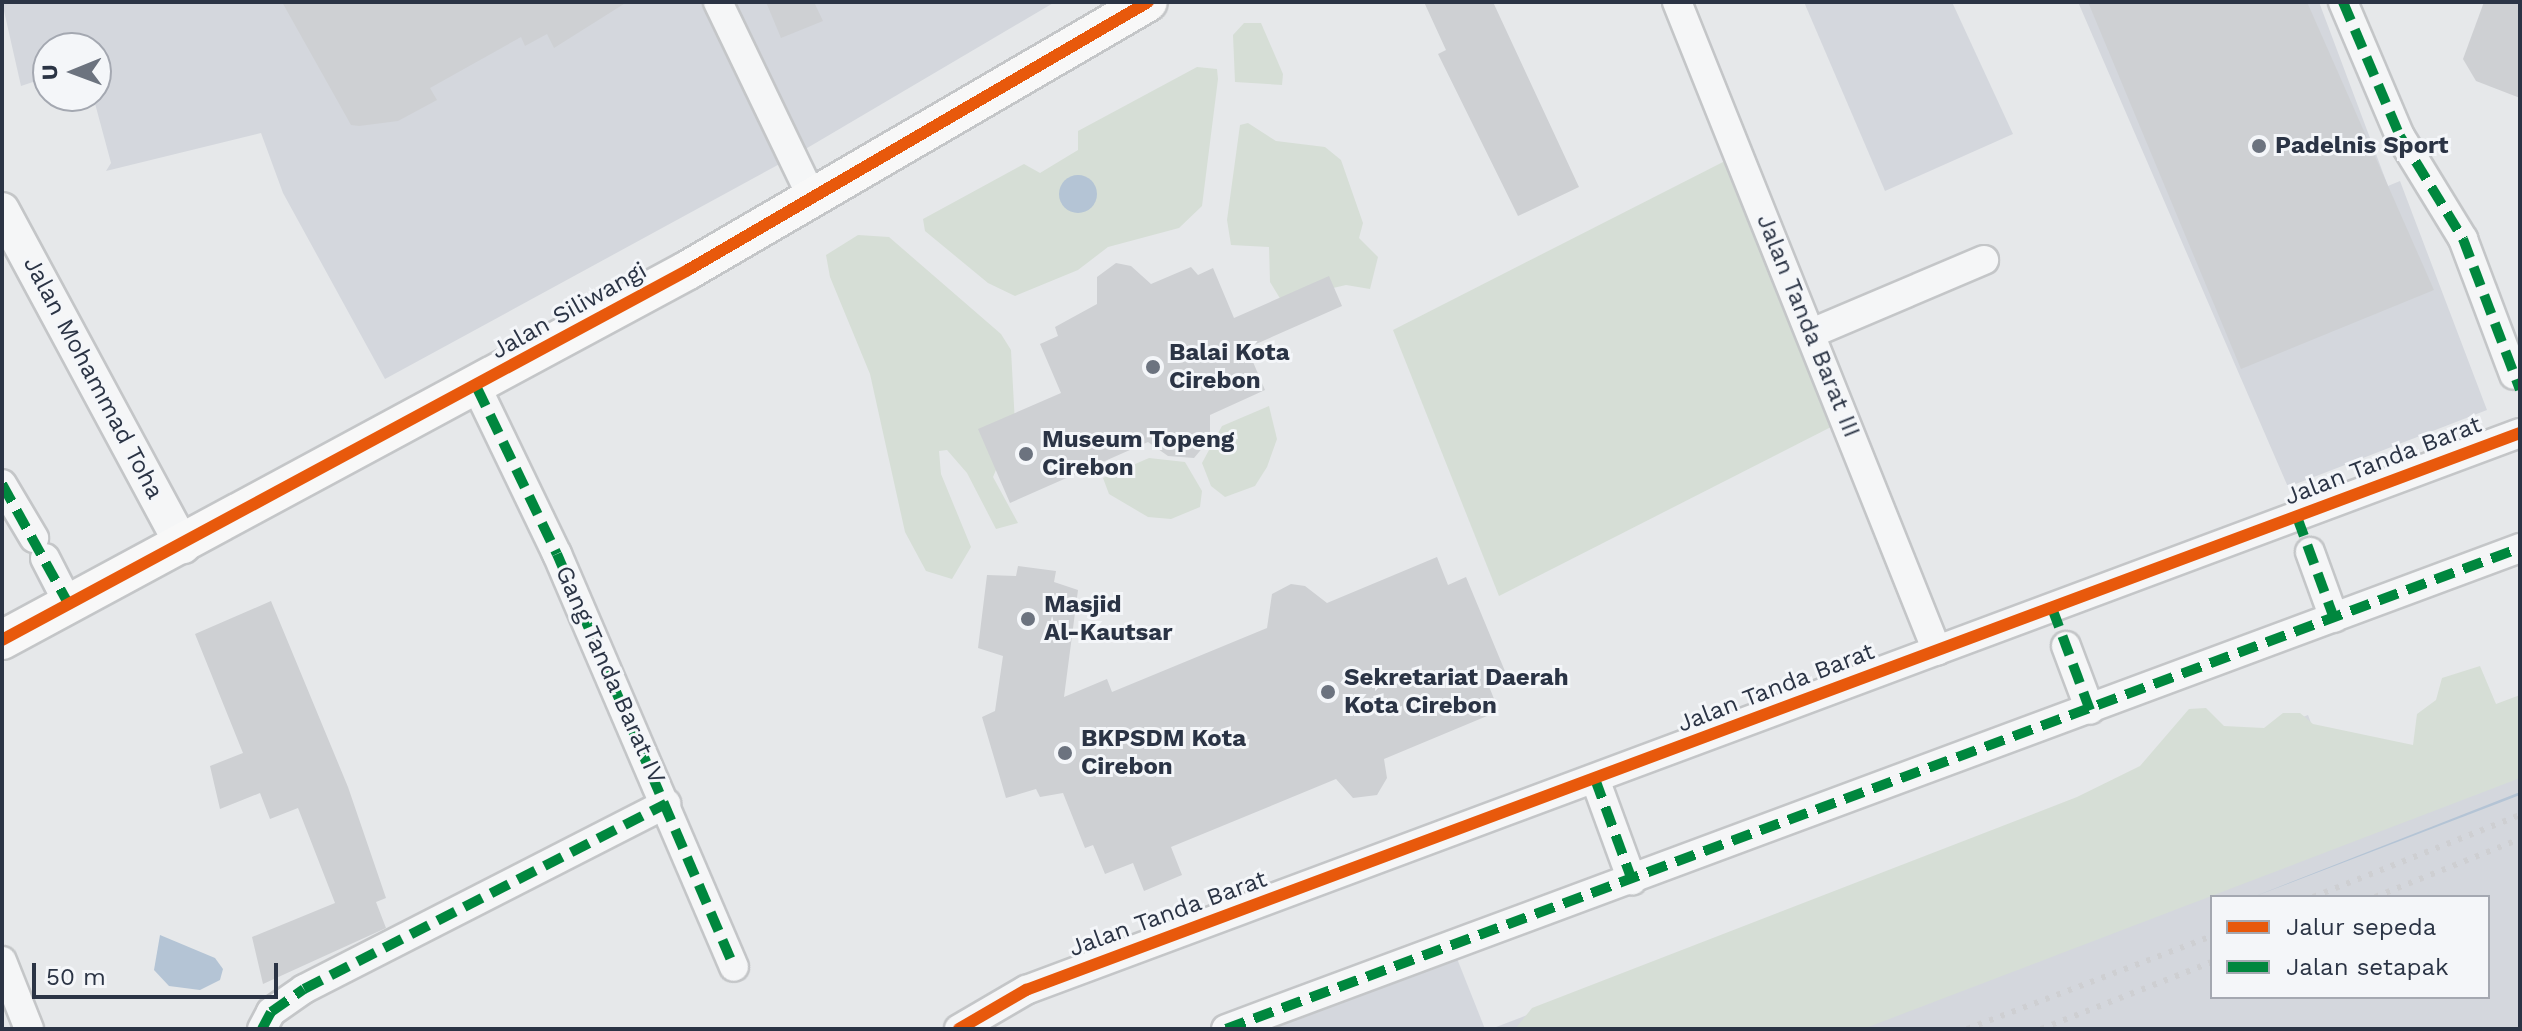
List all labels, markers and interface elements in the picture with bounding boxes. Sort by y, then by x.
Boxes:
north arrow [32,32,112,112]
text: U [37,64,62,80]
place label: Padelnis Sport [2275,132,2449,160]
marker: Padelnis Sport [2250,137,2268,155]
street label: Jalan Tanda Barat III [1750,210,1866,442]
street label: Jalan Mohammad Toha [17,252,169,504]
street label: Jalan Siliwangi [486,256,652,366]
place label: Balai Kota Cirebon [1169,339,1290,395]
marker: Balai Kota Cirebon [1144,358,1162,376]
street label: Jalan Tanda Barat [2280,410,2486,512]
place label: Museum Topeng Cirebon [1042,426,1235,482]
marker: Museum Topeng Cirebon [1017,445,1035,463]
street label: Gang Tanda Barat IV [549,561,671,789]
place label: Masjid Al-Kautsar [1044,591,1173,647]
marker: Masjid Al-Kautsar [1019,610,1037,628]
street label: Jalan Tanda Barat [1673,637,1879,739]
place label: Sekretariat Daerah Kota Cirebon [1344,664,1569,720]
marker: Sekretariat Daerah Kota Cirebon [1319,683,1337,701]
place label: BKPSDM Kota Cirebon [1081,725,1246,781]
marker: BKPSDM Kota Cirebon [1056,744,1074,762]
street label: Jalan Tanda Barat [1064,865,1272,963]
legend [2210,895,2490,999]
text: Jalur sepeda [2286,913,2436,941]
scale bar [36,947,282,997]
text: Jalan setapak [2286,953,2449,981]
text: 50 m [46,963,106,991]

